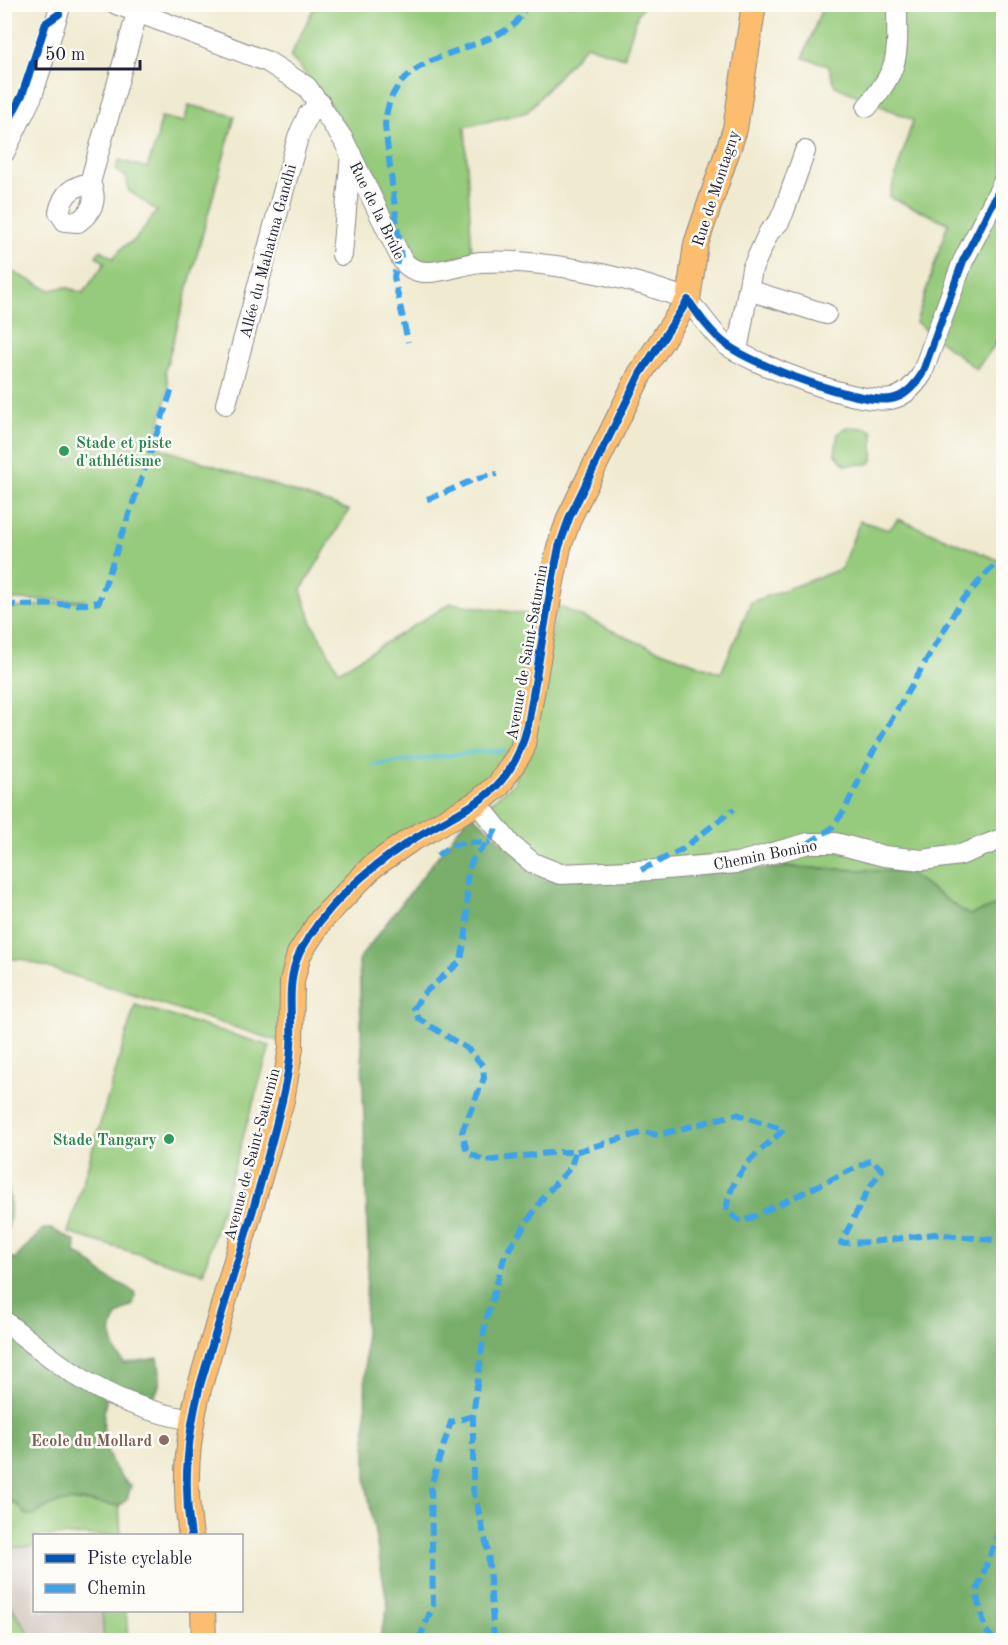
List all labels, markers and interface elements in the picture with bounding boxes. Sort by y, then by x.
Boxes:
scale bar [36,33,140,71]
text: 50 m [45,46,85,64]
street label: Rue de Montagny [691,128,743,249]
street label: Rue de la Brûle [346,159,407,262]
street label: Allée du Mahatma Gandhi [238,163,300,340]
place label: Stade et piste d'athlétisme [76,436,172,470]
marker: Stade et piste d'athlétisme [57,444,71,458]
street label: Avenue de Saint-Saturnin [505,563,551,741]
street label: Chemin Bonino [712,838,819,874]
street label: Avenue de Saint-Saturnin [222,1066,284,1243]
marker: Stade Tangary [162,1132,176,1146]
place label: Stade Tangary [53,1133,157,1149]
marker: Ecole du Mollard [157,1433,171,1447]
place label: Ecole du Mollard [31,1434,152,1450]
legend [33,1534,243,1612]
text: Piste cyclable [87,1550,192,1568]
text: Chemin [87,1580,146,1598]

